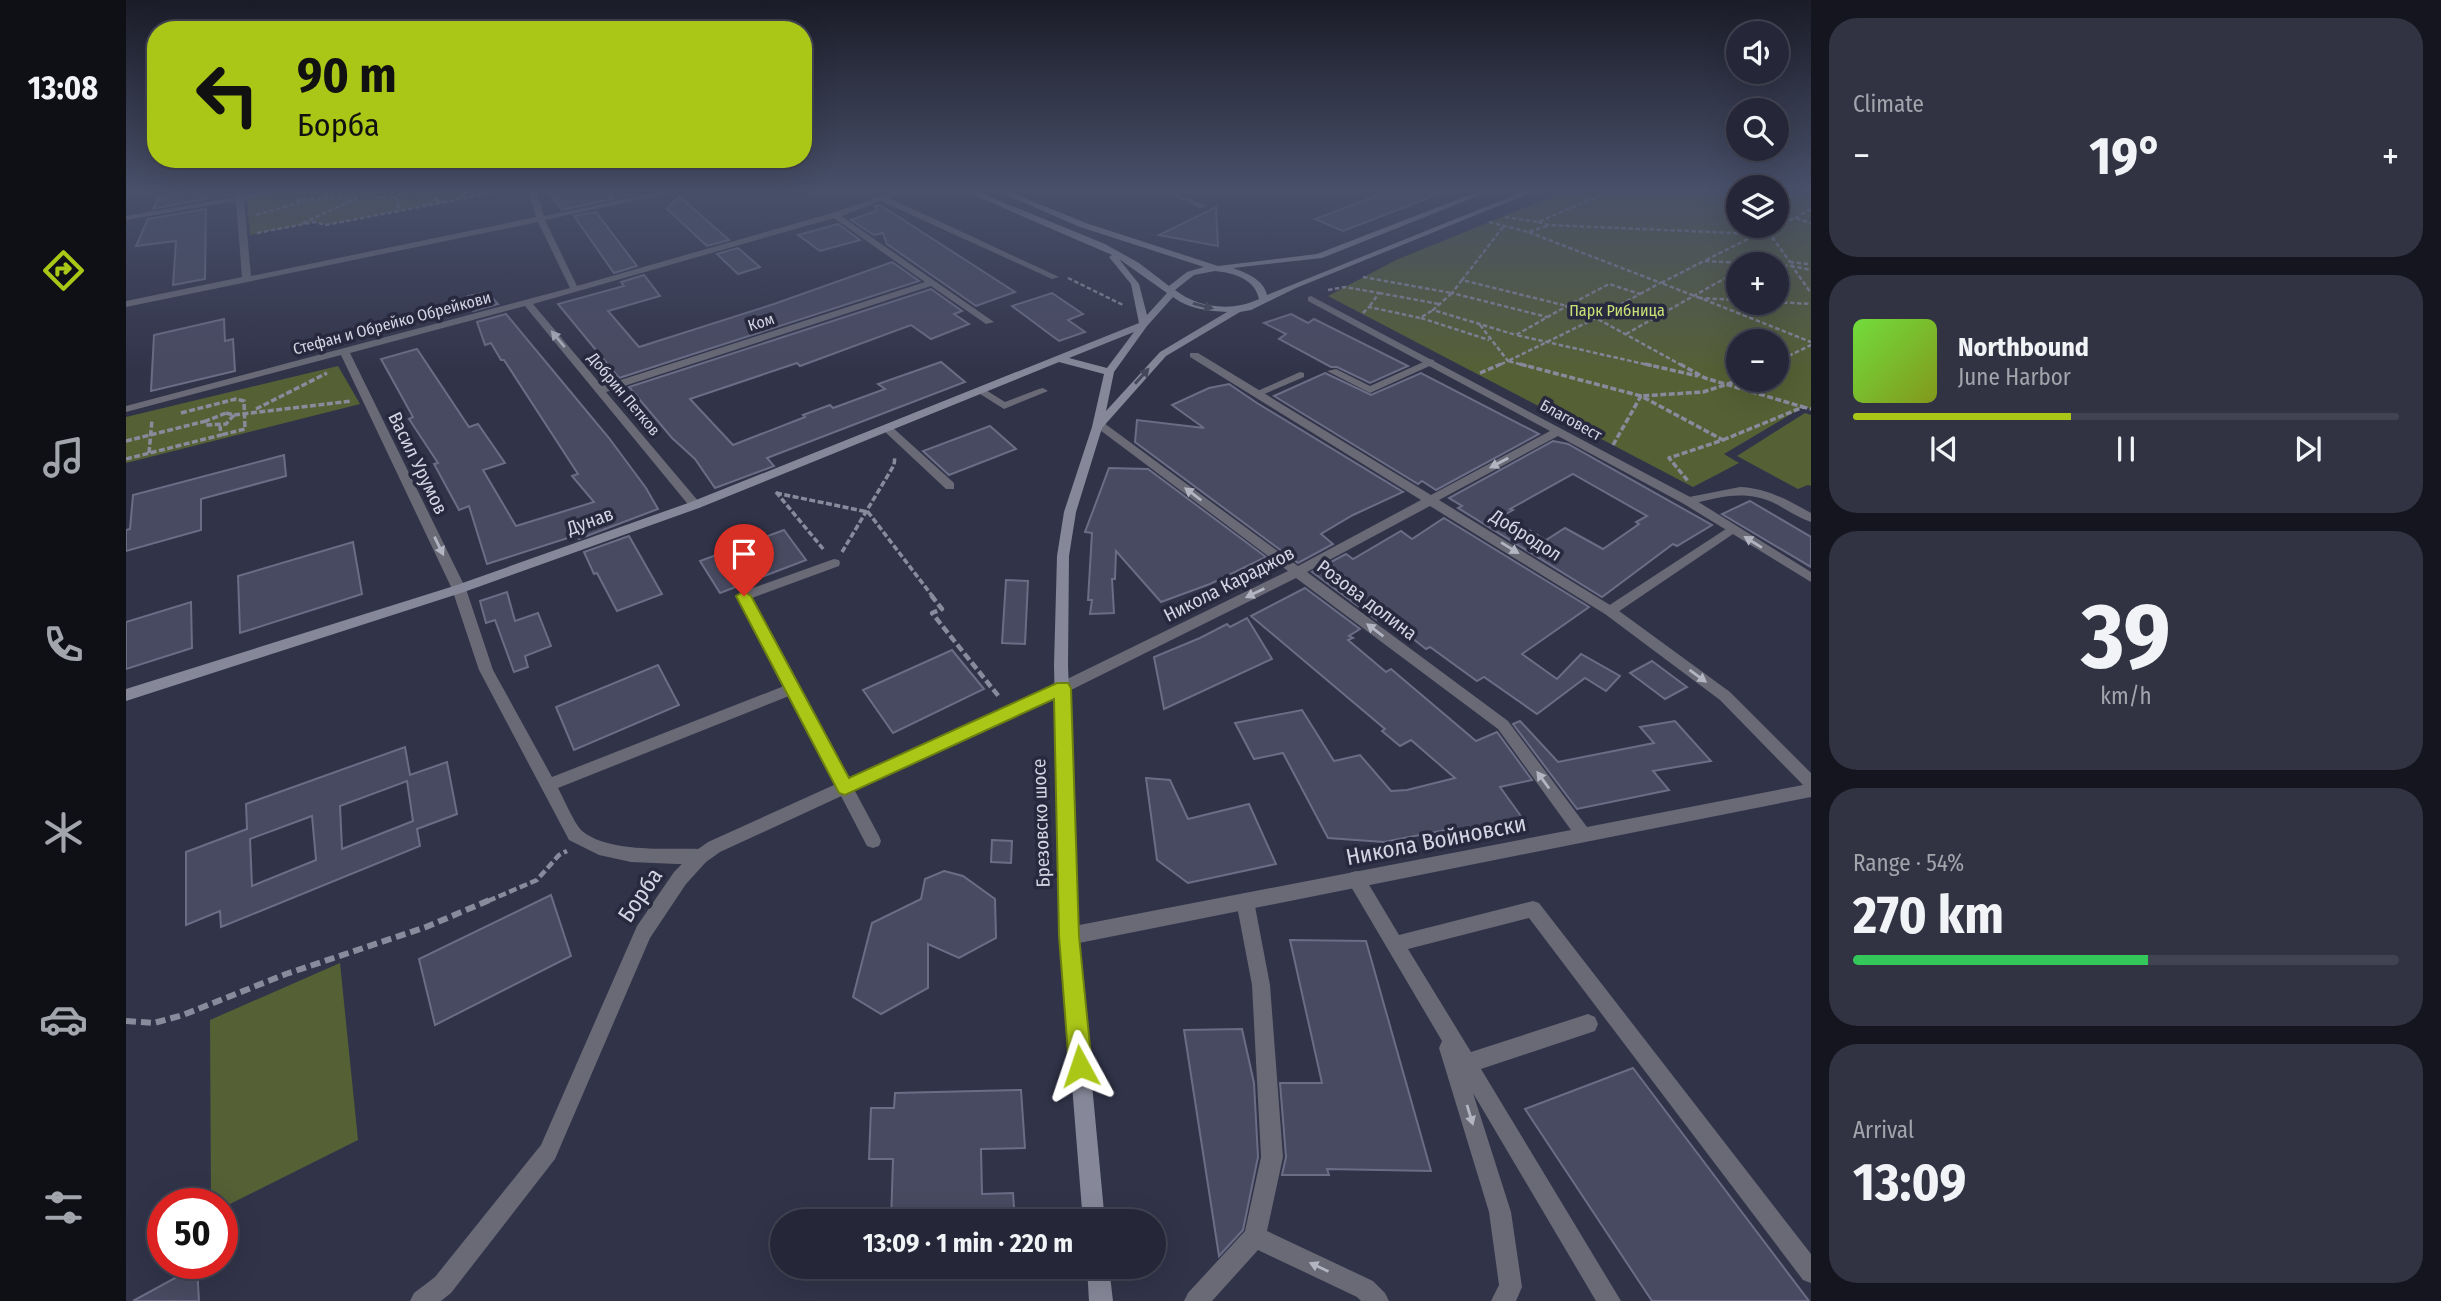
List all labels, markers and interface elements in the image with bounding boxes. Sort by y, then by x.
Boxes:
map controls [1726,21,1789,392]
button: sound [1726,21,1789,84]
text: 90 m [297,46,397,105]
icon: left [182,49,273,140]
text: 13:08 [28,69,98,107]
text: Climate [1853,90,1924,118]
button: search [1726,98,1789,161]
text: Борба [297,106,380,144]
text: 19° [2089,125,2163,188]
text: − [1853,133,1870,179]
text: + [2382,133,2399,179]
button: layers [1726,175,1789,238]
icon: directions [39,246,88,295]
button: + [1726,252,1789,315]
street label: Стефан и Обрейко Обрейкови [291,287,493,359]
one-way arrow [1192,301,1214,312]
park label: Парк Рибница [1569,301,1665,320]
street label: Ком [745,309,777,335]
button: − [1726,329,1789,392]
one-way arrow [550,330,566,348]
text: Northbound [1958,332,2089,363]
street label: Добрин Петков [583,348,664,439]
text: June Harbor [1958,363,2071,391]
one-way arrow [1134,367,1150,385]
street label: Благовест [1537,395,1606,445]
street label: Васил Урумов [383,408,453,518]
icon: previous [1925,430,1963,468]
icon: pause [2107,430,2145,468]
icon: next [2289,430,2327,468]
icon: music [39,433,88,482]
one-way arrow [1489,457,1509,469]
one-way arrow [1183,487,1202,501]
street label: Дунав [563,502,616,540]
street label: Добродол [1485,504,1566,566]
pin [714,524,774,596]
icon: arrive [725,535,763,573]
one-way arrow [1744,535,1763,548]
one-way arrow [433,536,445,556]
street label: Никола Караджов [1160,541,1298,627]
one-way arrow [1500,542,1520,555]
street label: Розова долина [1313,555,1421,645]
text: 39 [2081,582,2171,691]
one-way arrow [1244,586,1264,598]
icon: phone [39,620,88,669]
one-way arrow [1366,623,1384,637]
one-way arrow [1689,669,1707,683]
text: km/h [2100,682,2152,710]
street label: Брезовско шосе [1027,758,1055,888]
one-way arrow [1537,771,1551,789]
icon: climate [39,808,88,857]
street label: Никола Войновски [1343,809,1529,871]
text: Range · 54% [1853,849,1964,877]
street label: Борба [612,863,668,927]
text: 270 km [1853,884,2004,947]
icon: car [39,995,88,1044]
position arrow [1043,1029,1117,1103]
one-way arrow [1465,1105,1476,1126]
text: Arrival [1853,1116,1914,1144]
text: 13:09 [1853,1151,1966,1214]
icon: filters [39,1183,88,1232]
speed limit sign: 50 [147,1188,238,1279]
text: 13:09 · 1 min · 220 m [863,1228,1073,1259]
one-way arrow [1309,1262,1329,1273]

